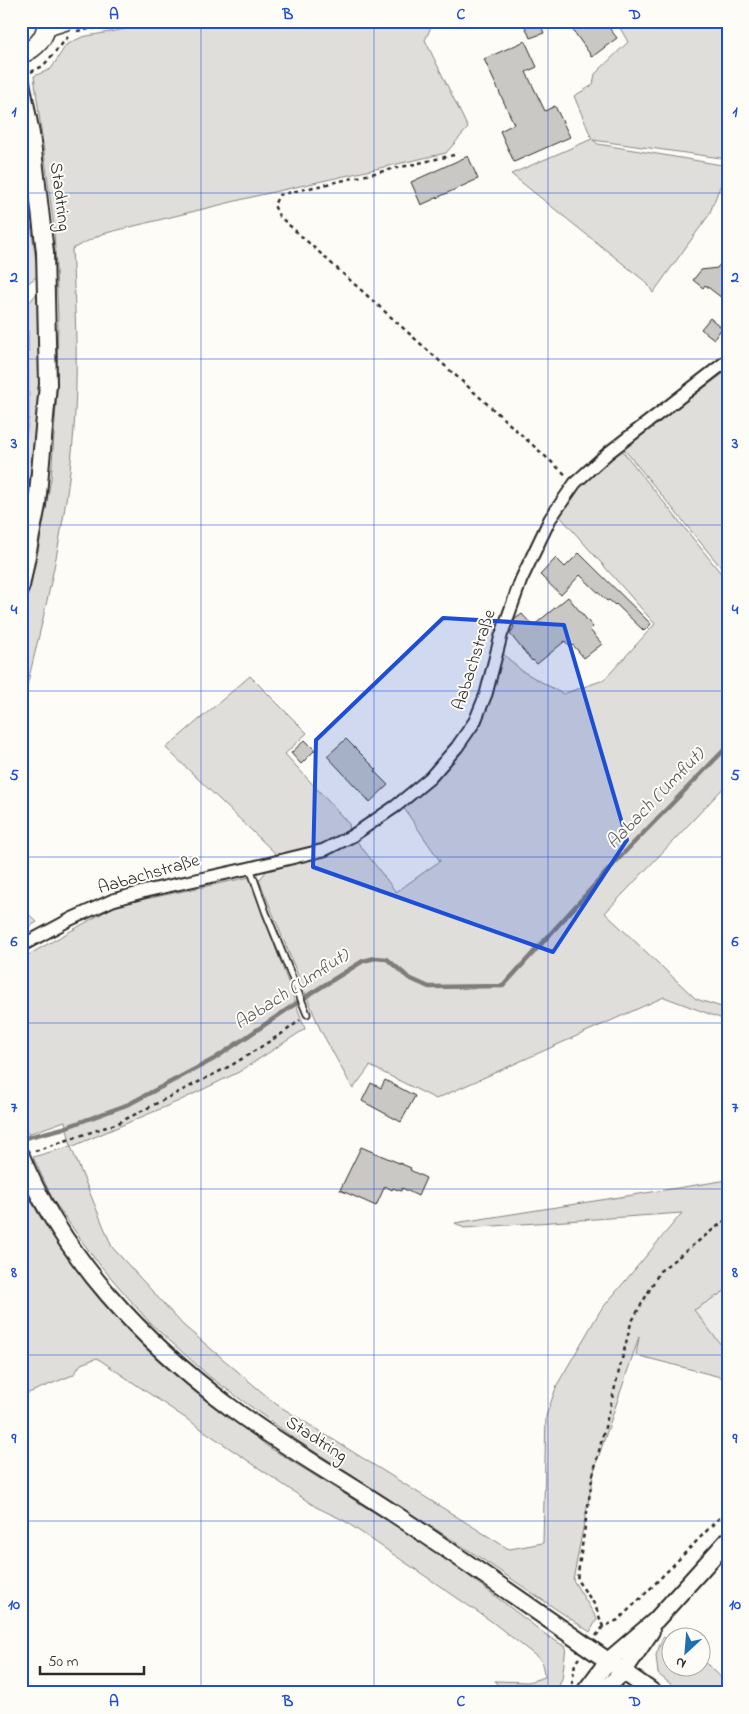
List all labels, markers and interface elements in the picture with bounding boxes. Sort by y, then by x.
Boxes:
text: A [109,3,119,27]
text: B [282,3,294,27]
text: C [457,3,466,27]
text: D [628,3,641,27]
text: 1 [11,100,17,124]
text: 1 [732,100,738,124]
street label: Stadtring [41,161,76,233]
text: 2 [9,266,18,290]
text: 2 [730,266,739,290]
text: 3 [10,432,18,456]
text: 3 [731,432,739,456]
text: 4 [10,598,18,622]
text: 4 [731,598,739,622]
street label: Aabachstraße [446,605,504,714]
water label: Aabach (Umflut) [601,741,713,856]
text: 5 [9,764,19,788]
text: 5 [730,764,740,788]
street label: Aabachstraße [95,848,204,902]
text: 6 [9,930,18,954]
text: 6 [730,930,739,954]
water label: Aabach (Umflut) [229,942,357,1037]
text: 7 [11,1096,18,1120]
text: 7 [732,1096,739,1120]
text: 8 [10,1261,17,1285]
text: 8 [731,1261,738,1285]
street label: Stadtring [279,1410,352,1471]
text: 9 [11,1427,17,1451]
text: 9 [732,1427,738,1451]
text: 10 [8,1593,20,1617]
text: 10 [729,1593,741,1617]
north arrow [662,1626,712,1676]
scale bar [40,1644,144,1676]
text: 50 m [48,1651,79,1673]
text: N [672,1651,690,1674]
text: A [109,1690,119,1714]
text: B [282,1690,294,1714]
text: C [457,1690,466,1714]
text: D [628,1690,641,1714]

